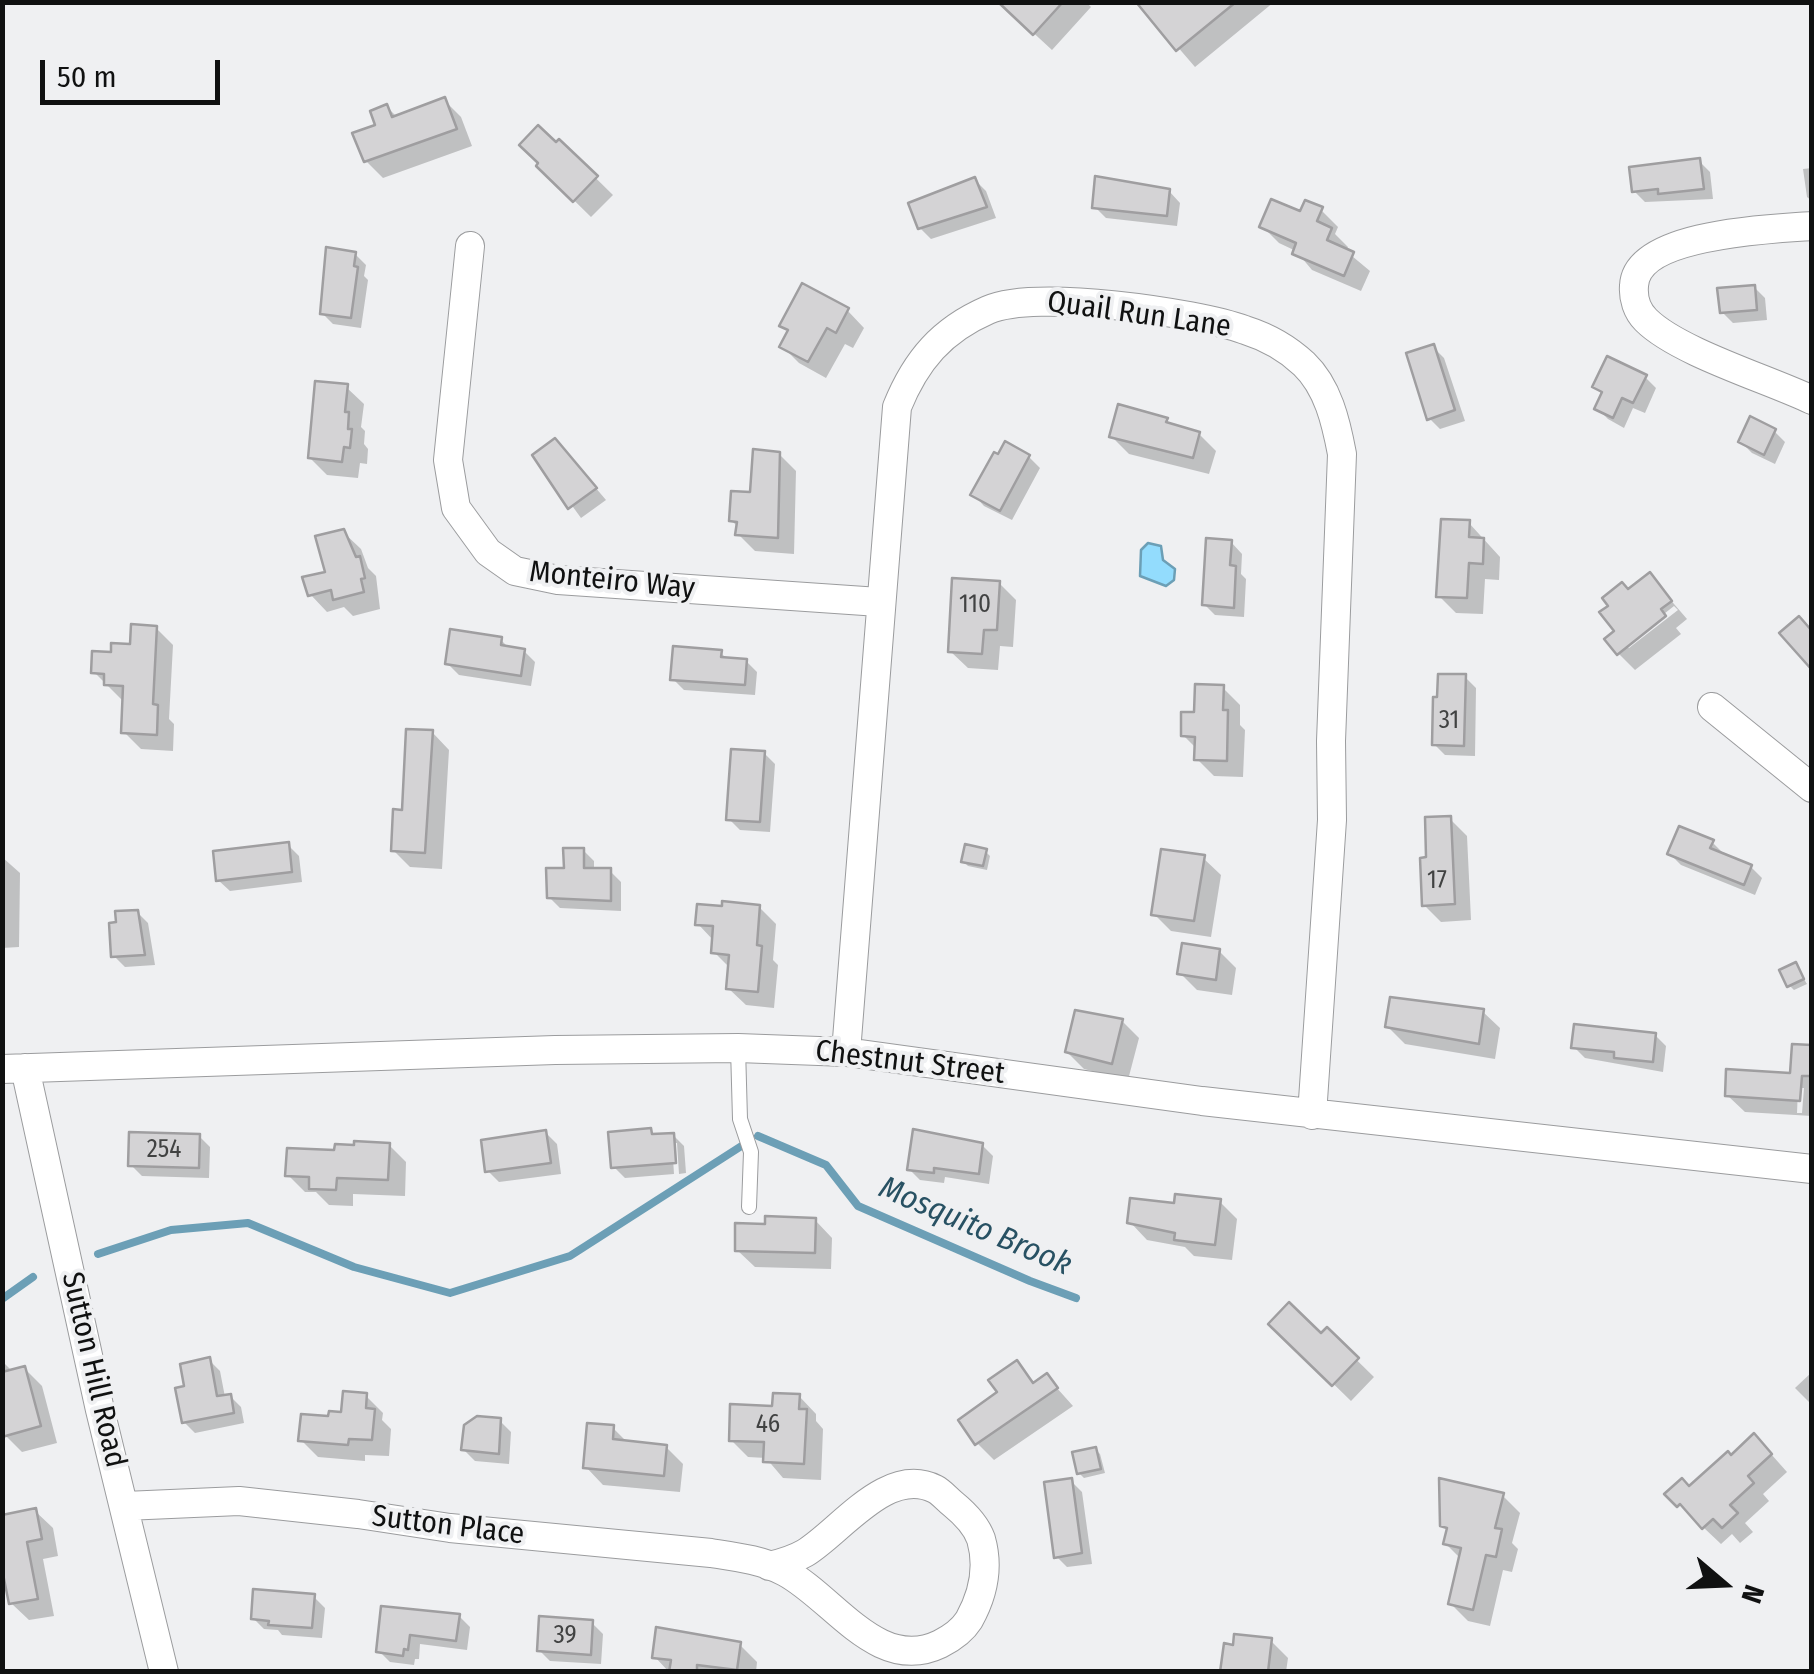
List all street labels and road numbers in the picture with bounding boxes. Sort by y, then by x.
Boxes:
street label: Quail Run Lane [1045,284,1233,346]
street label: Monteiro Way [527,554,697,608]
street label: Chestnut Street [813,1034,1007,1092]
street label: Sutton Hill Road [53,1269,133,1471]
street label: Sutton Place [370,1499,526,1553]

